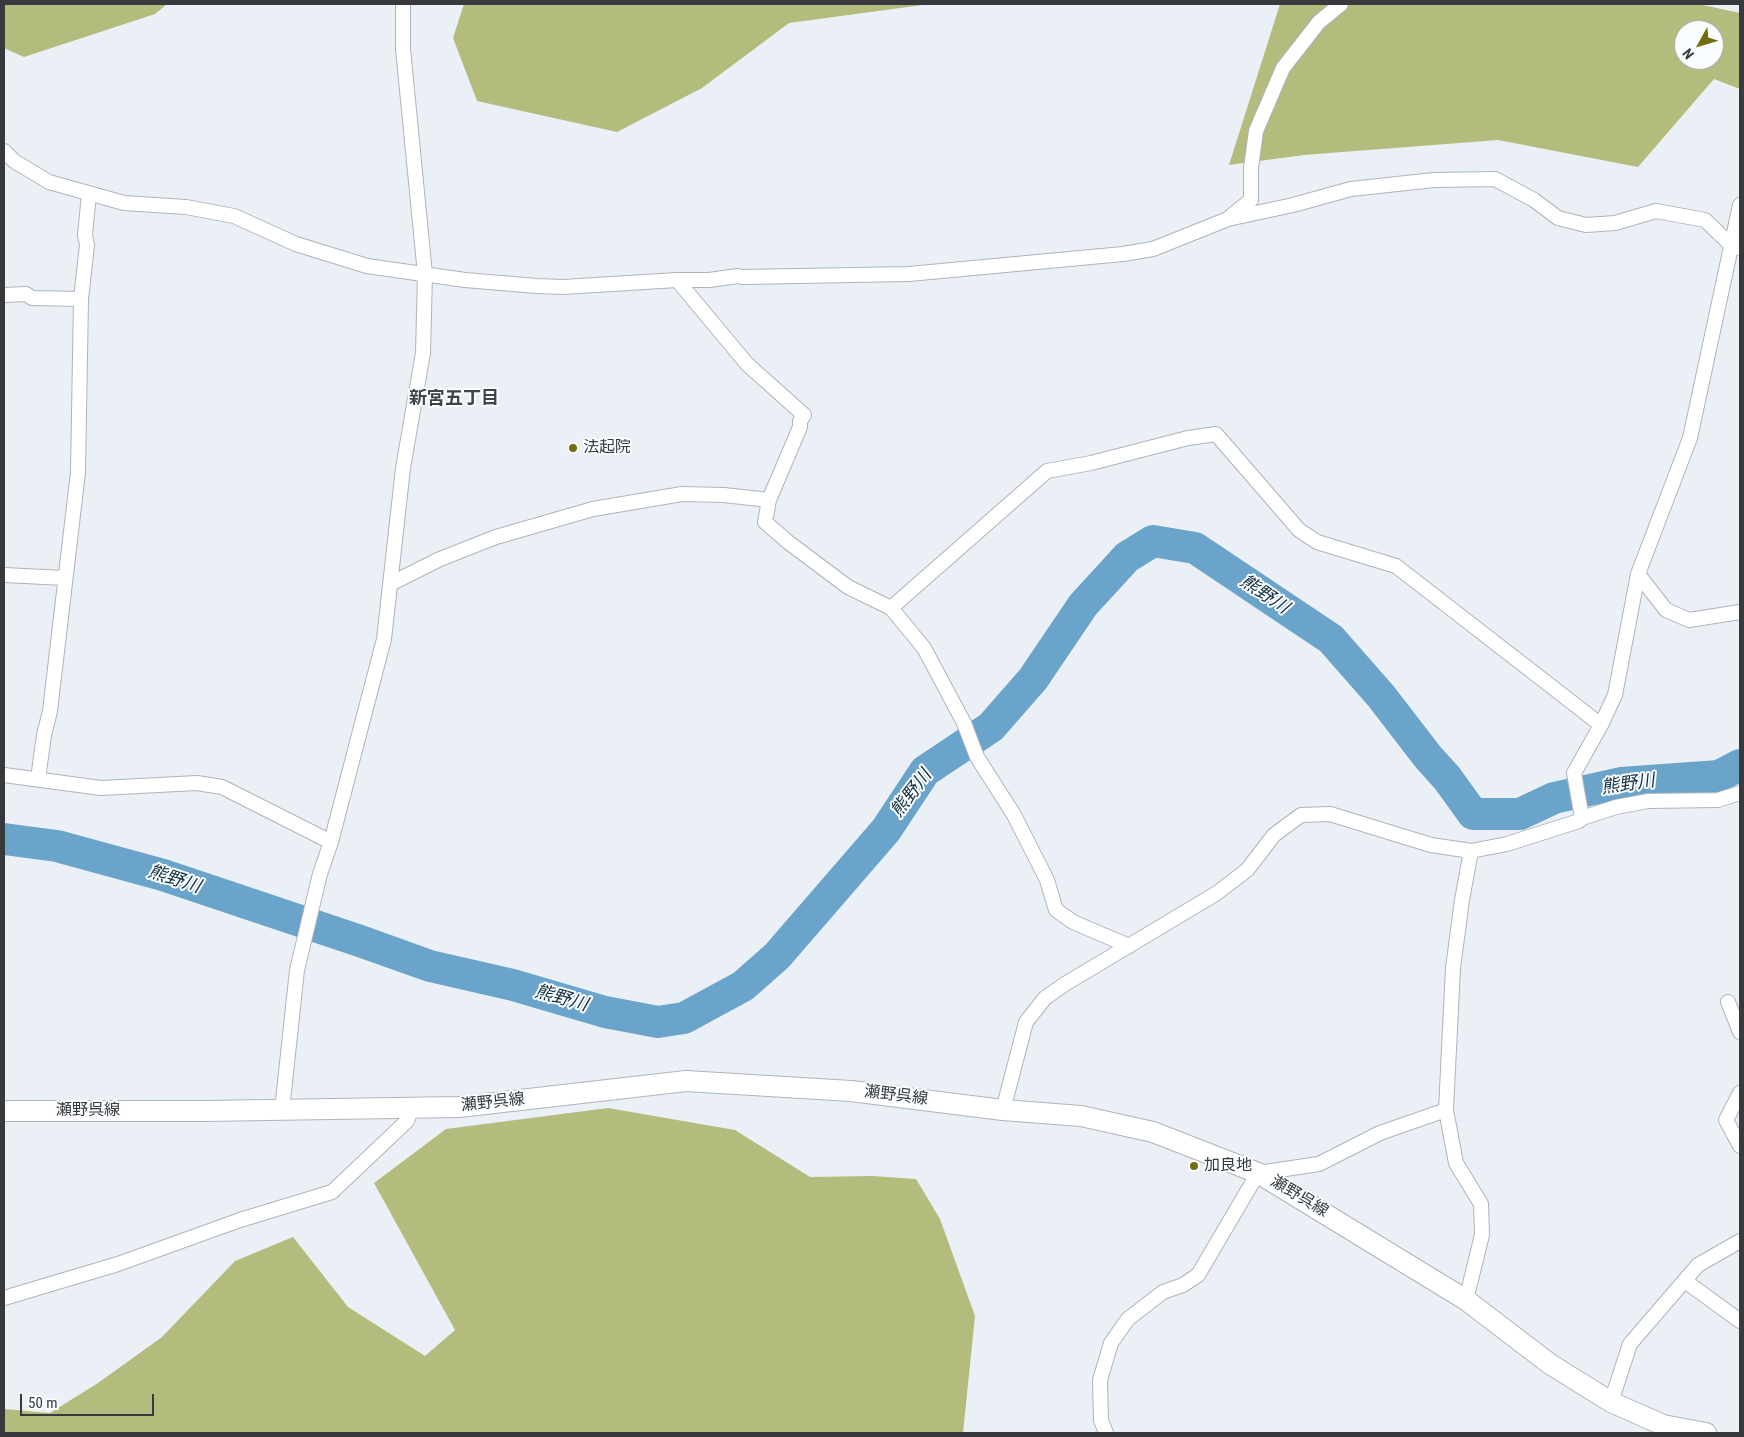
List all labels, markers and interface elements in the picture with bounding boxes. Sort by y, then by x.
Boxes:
north arrow [1674,20,1724,70]
text: N [1679,45,1697,62]
district label: 新宮五丁目 [409,388,499,410]
place label: 法起院 [583,438,631,458]
marker: 法起院 [567,442,579,454]
water label: 熊野川 [1236,571,1292,619]
water label: 熊野川 [887,766,937,822]
water label: 熊野川 [1600,771,1656,799]
water label: 熊野川 [145,861,203,899]
water label: 熊野川 [532,981,590,1017]
street label: 瀬野呉線 [863,1083,929,1109]
street label: 瀬野呉線 [460,1090,526,1116]
street label: 瀬野呉線 [56,1101,120,1121]
place label: 加良地 [1204,1156,1252,1176]
marker: 加良地 [1188,1160,1200,1172]
street label: 瀬野呉線 [1267,1172,1331,1222]
scale bar [22,1384,156,1416]
text: 50 m [28,1394,58,1412]

